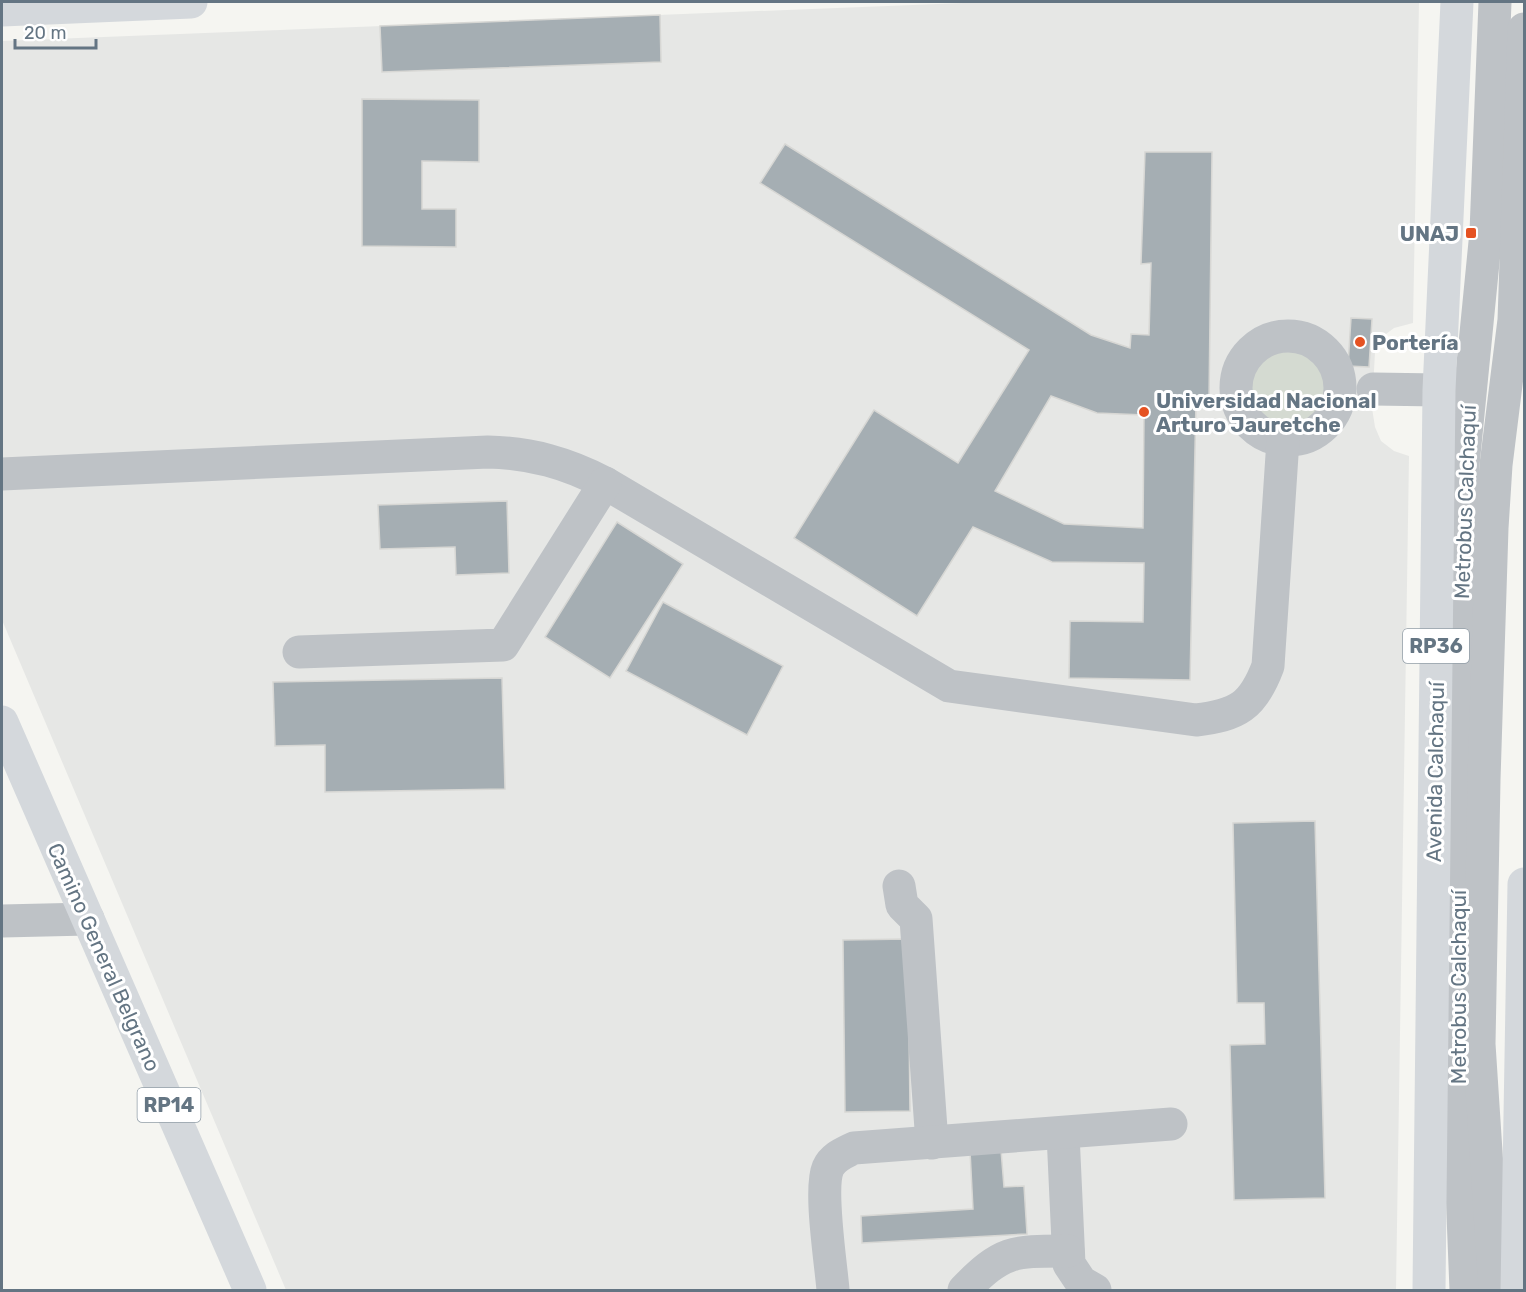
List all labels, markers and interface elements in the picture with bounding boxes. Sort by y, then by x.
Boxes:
scale bar [15,12,96,50]
text: 20 m [24,22,66,44]
place label: UNAJ [1400,221,1459,246]
marker: UNAJ [1464,226,1478,240]
place label: Portería [1372,330,1459,355]
marker: Portería [1353,335,1367,349]
place label: Universidad Nacional Arturo Jauretche [1156,388,1376,437]
street label: Metrobus Calchaquí [1449,404,1481,600]
marker: Universidad Nacional Arturo Jauretche [1137,405,1151,419]
road number: RP36 [1403,629,1469,663]
street label: Avenida Calchaquí [1421,681,1449,862]
street label: Camino General Belgrano [42,839,166,1075]
street label: Metrobus Calchaquí [1446,889,1471,1084]
road number: RP14 [138,1088,201,1122]

